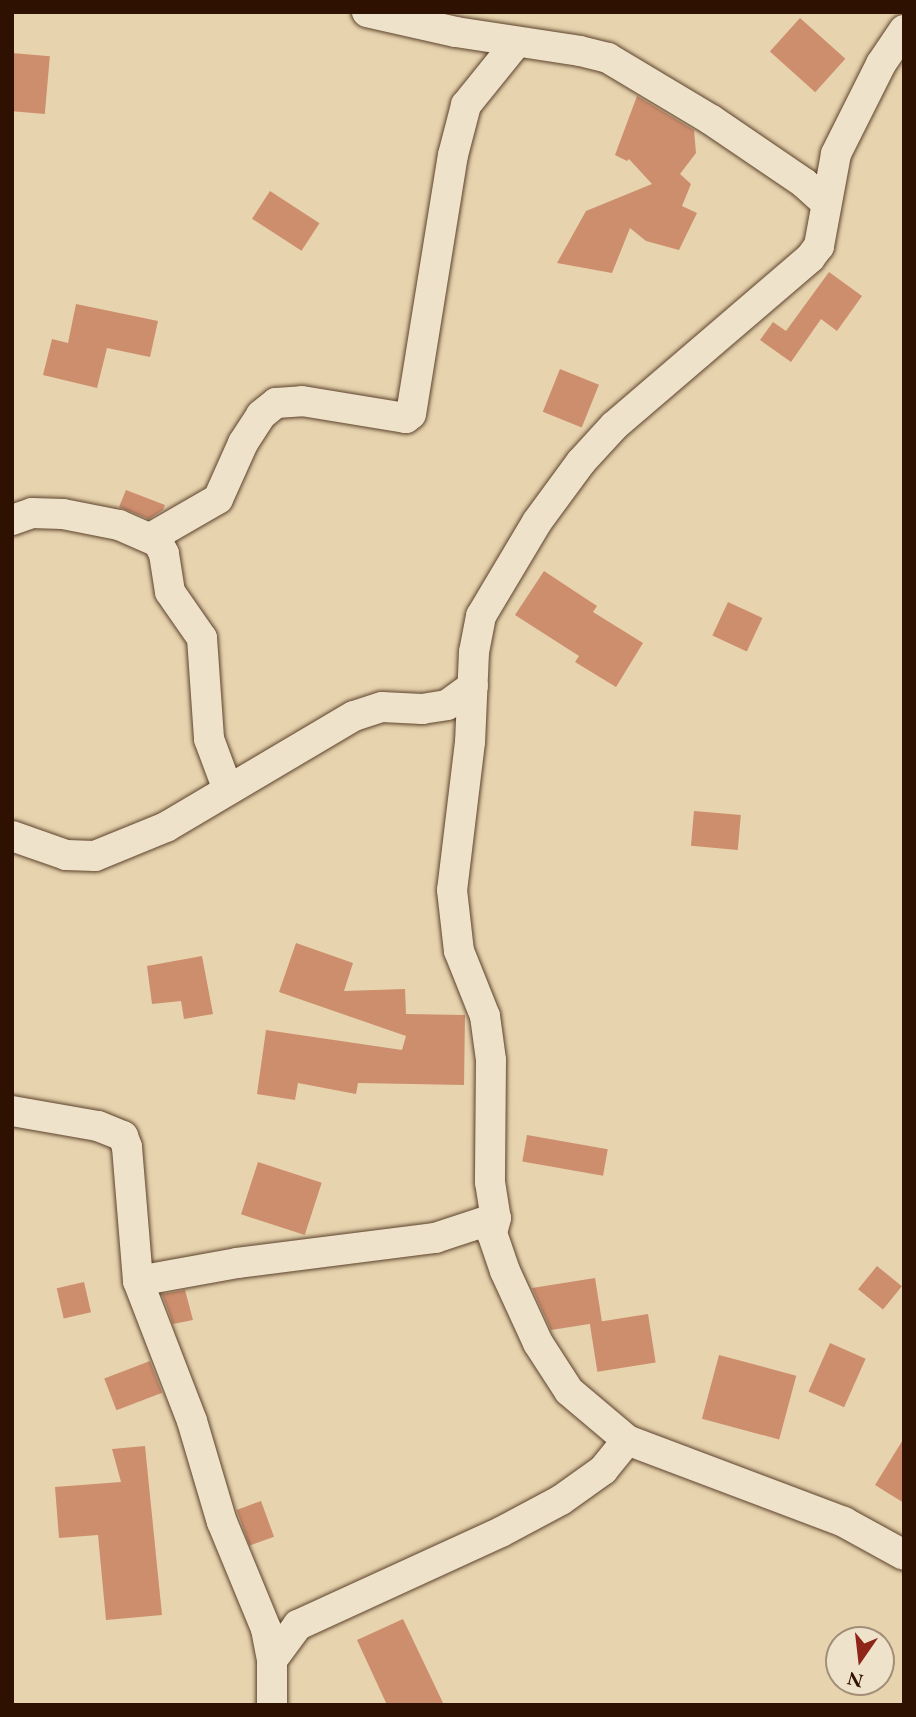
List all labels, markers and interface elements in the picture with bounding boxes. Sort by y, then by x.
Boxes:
north arrow [825,1626,895,1696]
text: N [845,1666,866,1694]

